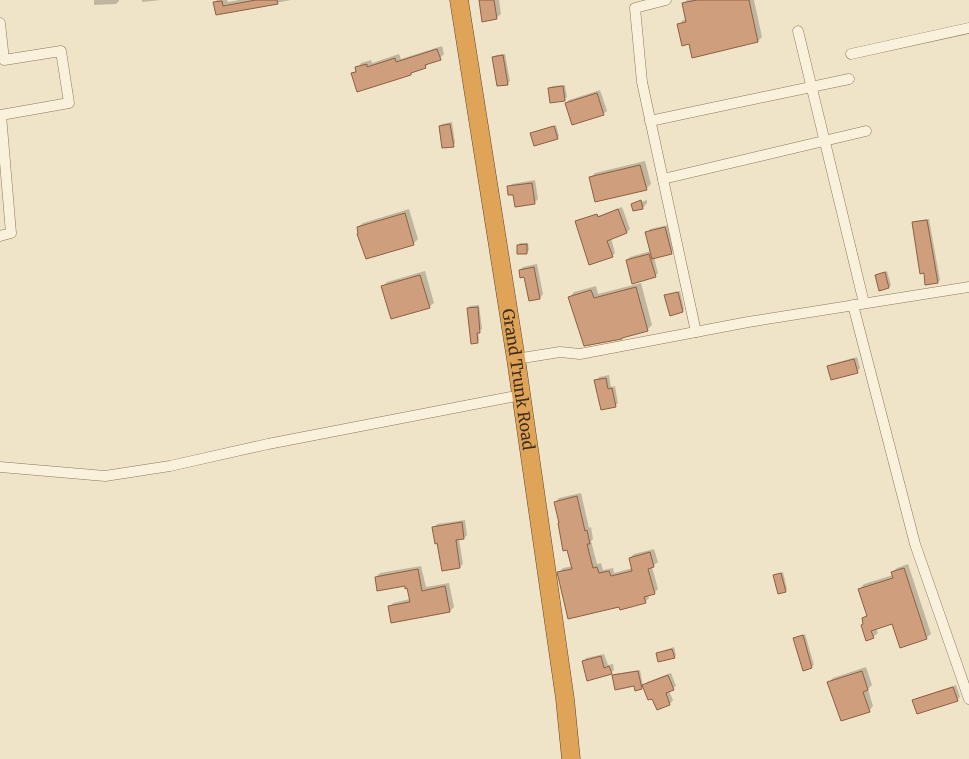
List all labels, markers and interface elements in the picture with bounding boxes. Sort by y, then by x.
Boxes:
street label: Grand Trunk Road [498,307,539,452]

